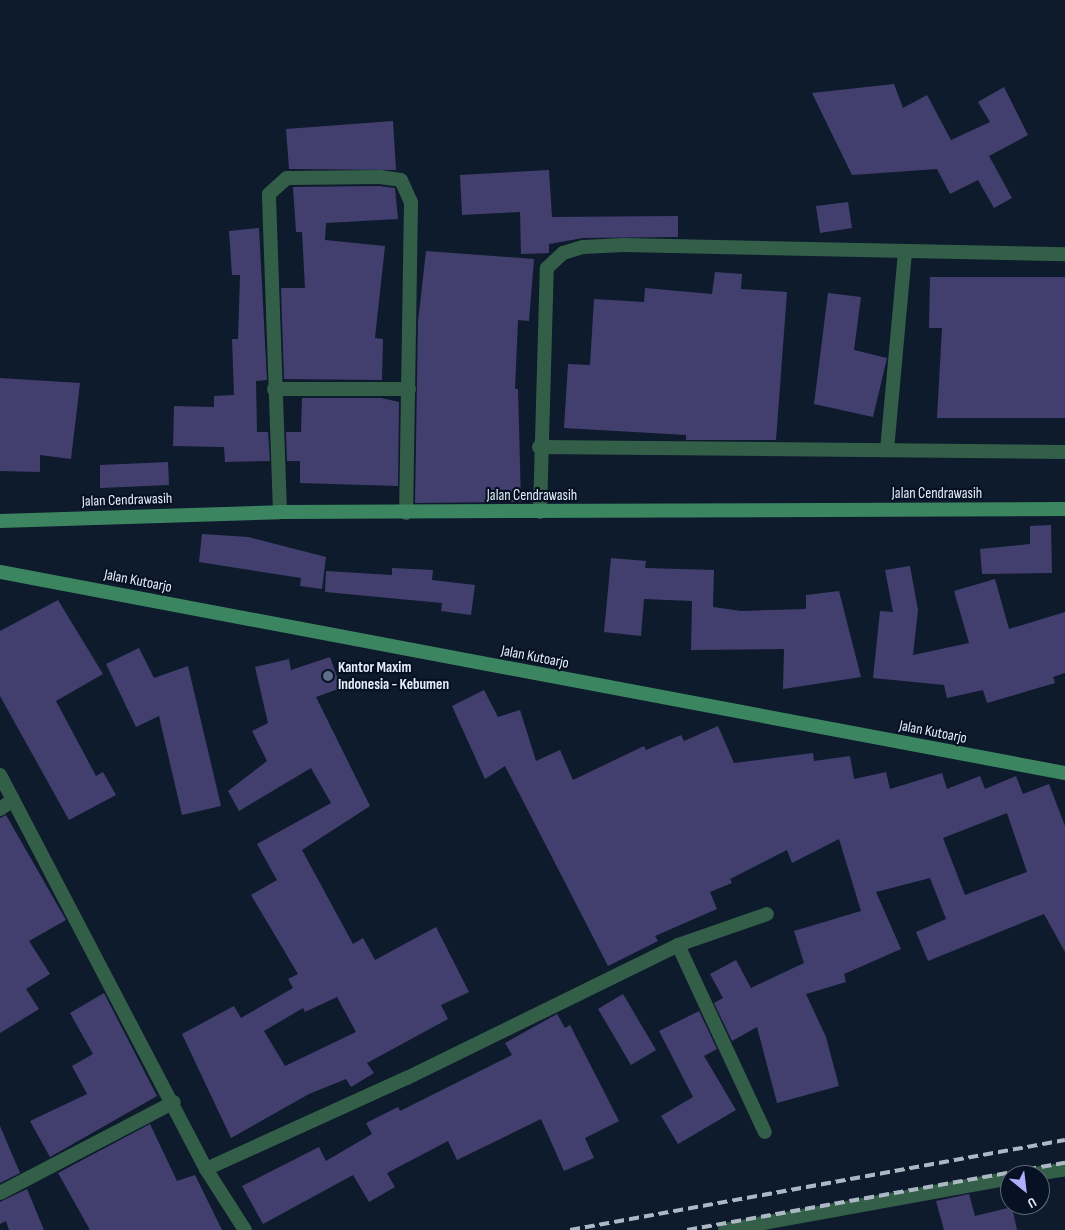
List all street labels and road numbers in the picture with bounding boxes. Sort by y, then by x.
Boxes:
street label: Jalan Cendrawasih [892,485,982,503]
street label: Jalan Cendrawasih [487,487,577,505]
street label: Jalan Cendrawasih [82,489,172,511]
street label: Jalan Kutoarjo [103,566,173,596]
street label: Jalan Kutoarjo [500,642,570,672]
street label: Jalan Kutoarjo [898,717,968,747]

